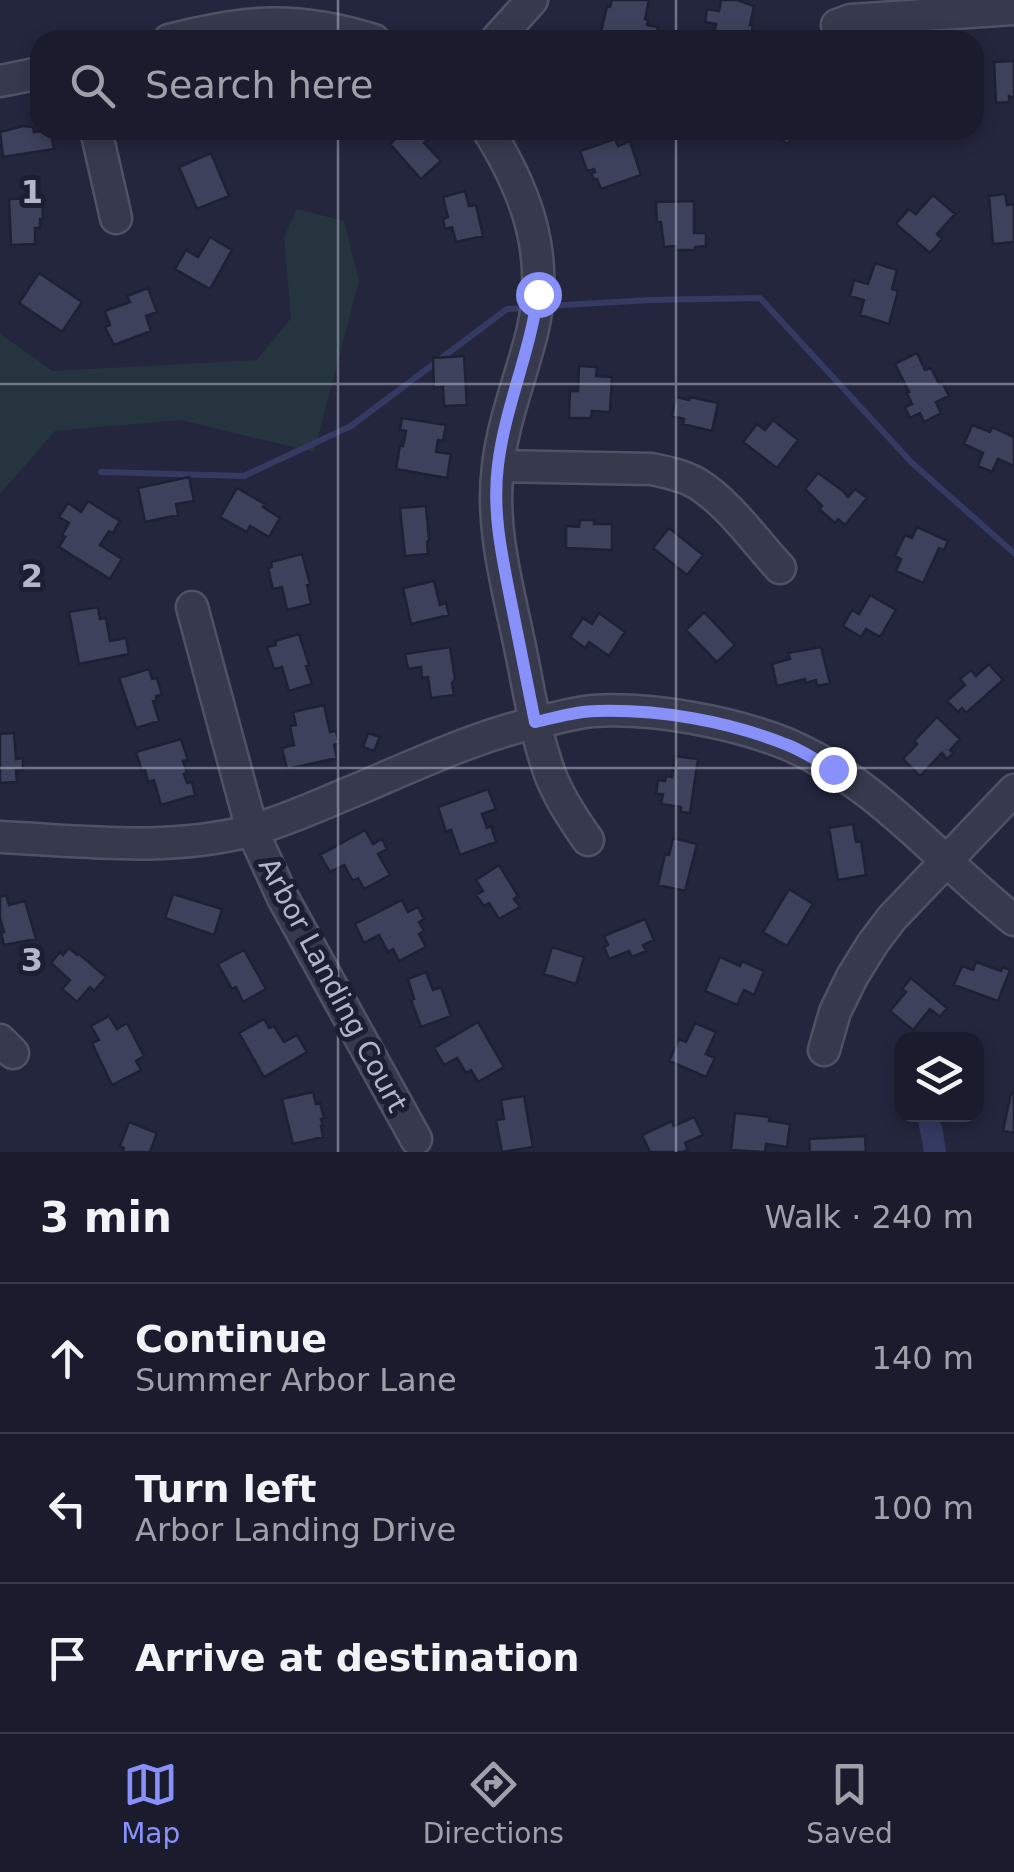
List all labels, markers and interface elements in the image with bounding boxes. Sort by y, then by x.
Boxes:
search box [30,30,984,140]
icon: search [65,58,120,113]
text: Search here [145,63,373,107]
text: 1 [21,173,43,211]
route start [516,272,562,318]
text: 2 [21,557,43,595]
route end [811,747,857,793]
street label: Arbor Landing Court [252,852,414,1118]
text: 3 [21,941,43,979]
map controls [894,1032,984,1122]
button: layers [894,1032,984,1122]
text: 3 min [40,1193,172,1242]
text: Walk · 240 m [764,1198,974,1236]
text: Continue [135,1317,327,1361]
icon: ahead [40,1331,95,1386]
text: 140 m [872,1339,974,1377]
text: Summer Arbor Lane [135,1361,457,1399]
text: Turn left [135,1467,316,1511]
icon: left [40,1481,95,1536]
text: 100 m [872,1489,974,1527]
text: Arbor Landing Drive [135,1511,456,1549]
icon: arrive [40,1631,95,1686]
text: Arrive at destination [135,1636,580,1680]
tab: Map [121,1757,180,1850]
tab: Directions [423,1757,564,1850]
tab: Saved [806,1757,893,1850]

